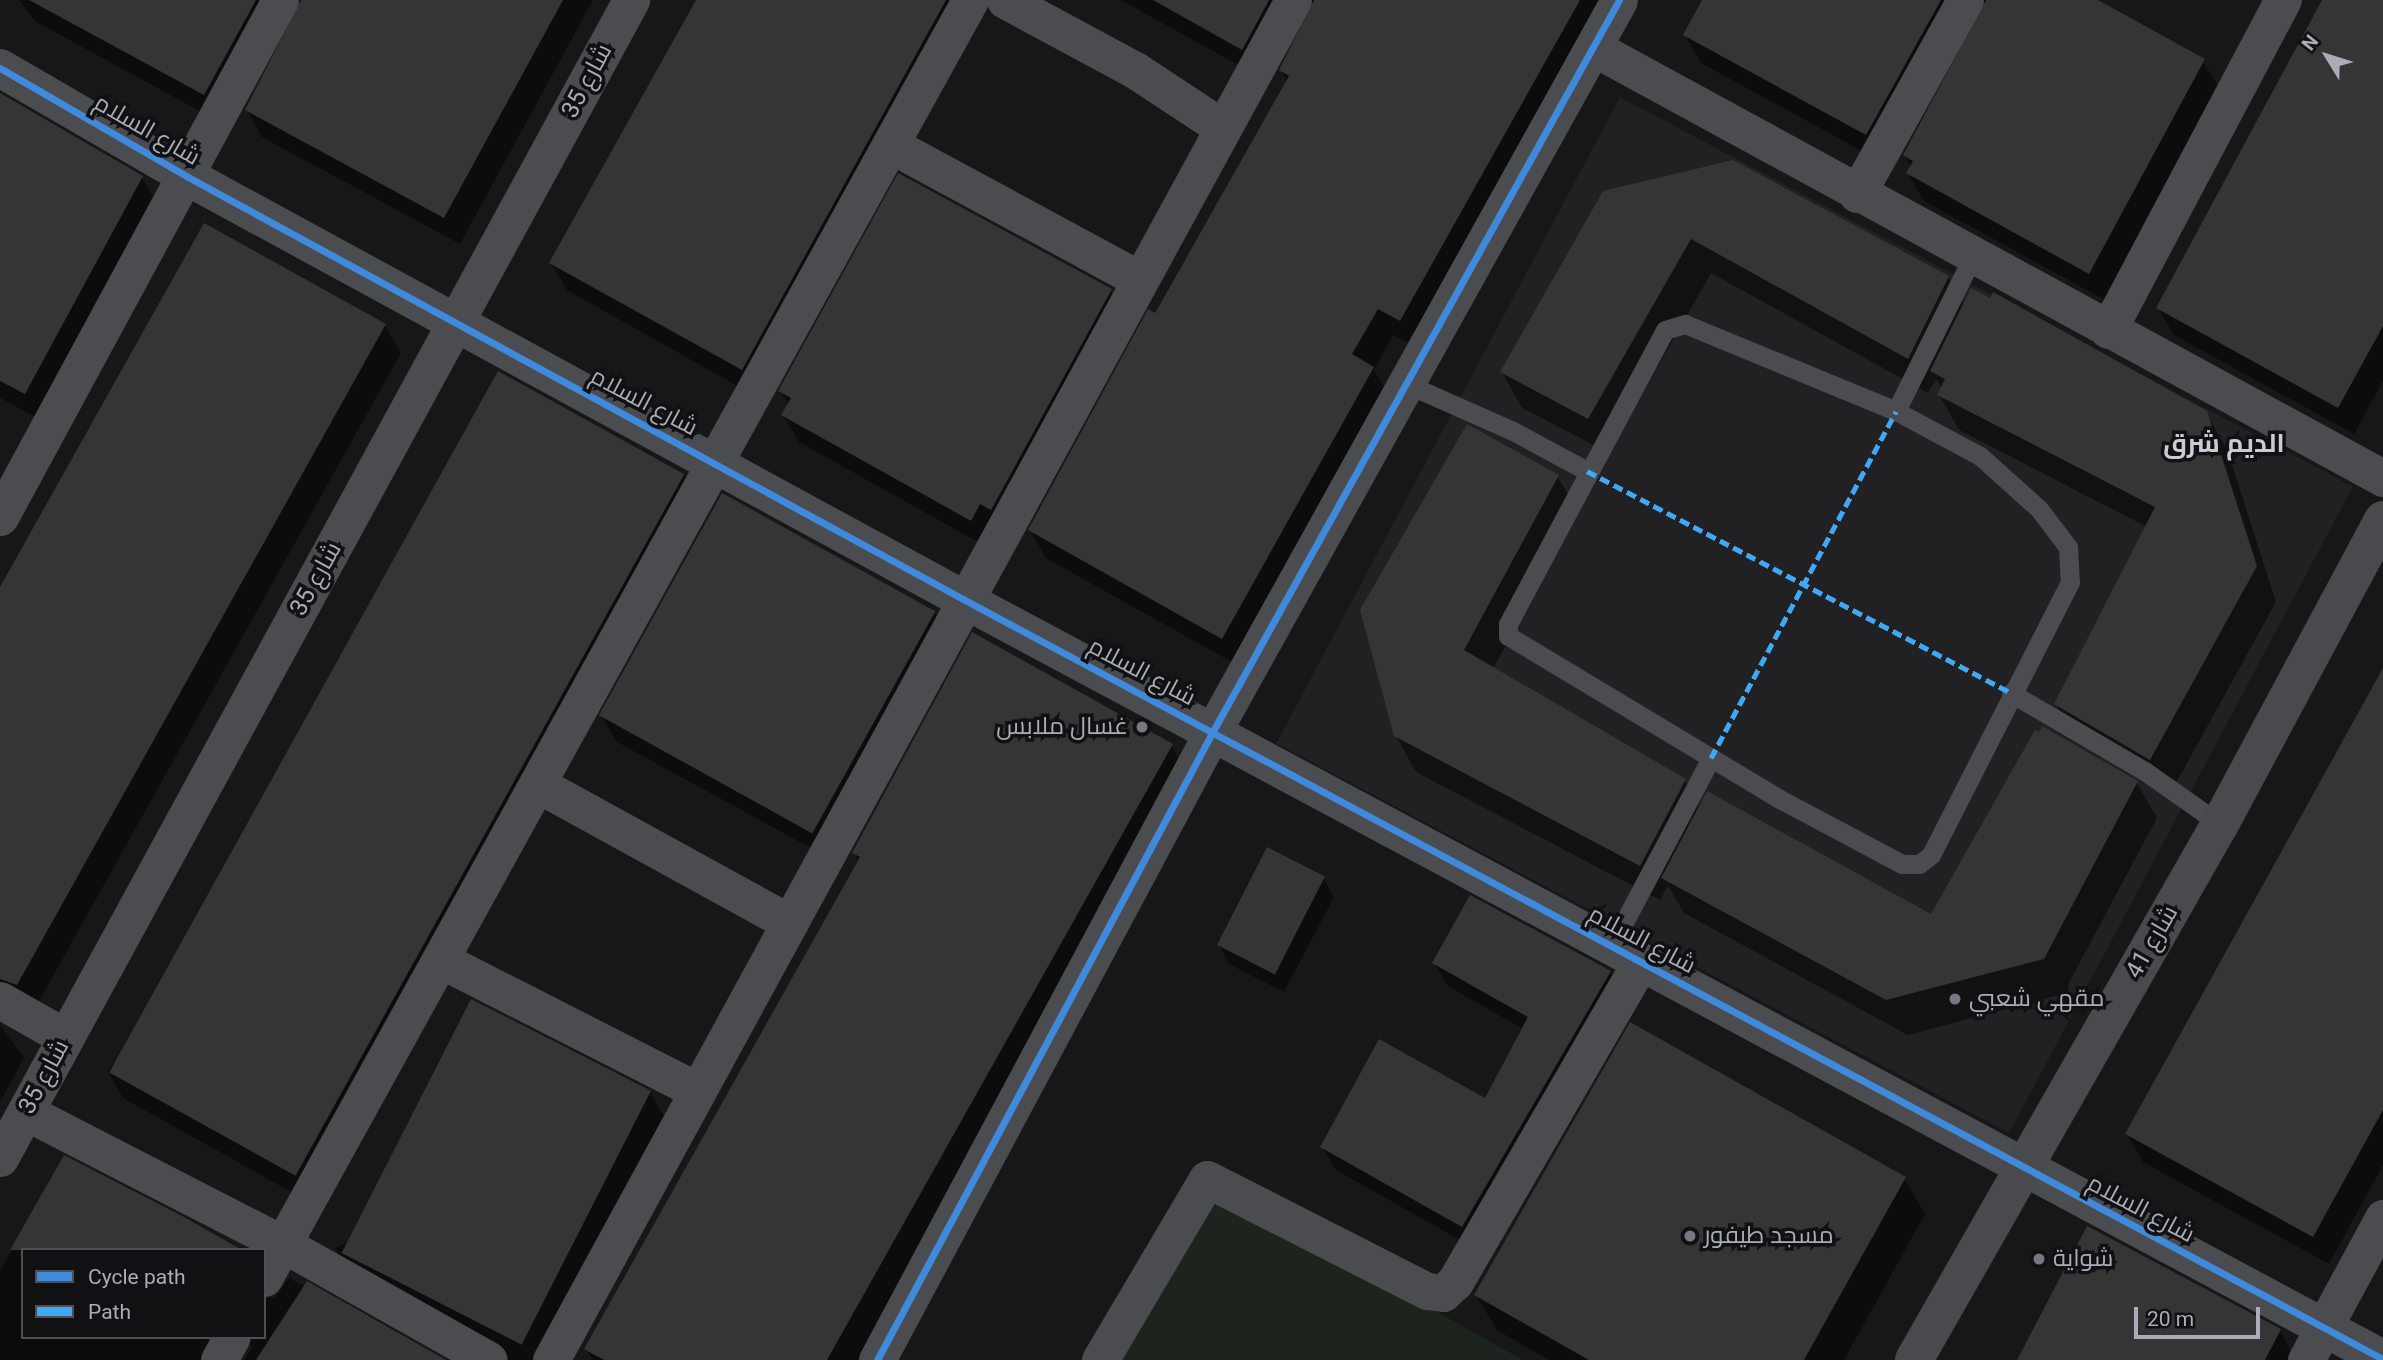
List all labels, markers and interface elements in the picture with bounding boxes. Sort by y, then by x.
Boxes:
north arrow [2292,21,2362,91]
text: N [2297,30,2323,55]
street label: شارع 35 [556,39,618,123]
street label: شارع السلام [89,88,205,172]
street label: شارع السلام [585,362,703,442]
district label: الديم شرق [2163,428,2285,460]
street label: شارع 35 [284,537,348,621]
street label: شارع السلام [1083,632,1201,712]
place label: غسال ملابس [996,713,1128,741]
marker: غسال ملابس [1134,719,1150,735]
street label: شارع السلام [1583,900,1701,980]
street label: شارع 41 [2120,900,2184,984]
place label: مقهي شعبي [1969,985,2105,1013]
marker: مقهي شعبي [1947,991,1963,1007]
street label: شارع 35 [13,1035,75,1119]
street label: شارع السلام [2082,1169,2200,1249]
place label: مسجد طيفور [1704,1222,1834,1250]
marker: مسجد طيفور [1682,1228,1698,1244]
place label: شواية [2053,1245,2113,1273]
legend [21,1248,266,1339]
marker: شواية [2031,1251,2047,1267]
text: Cycle path [88,1265,186,1289]
scale bar [2138,1294,2264,1338]
text: Path [88,1300,131,1324]
text: 20 m [2147,1307,2194,1331]

